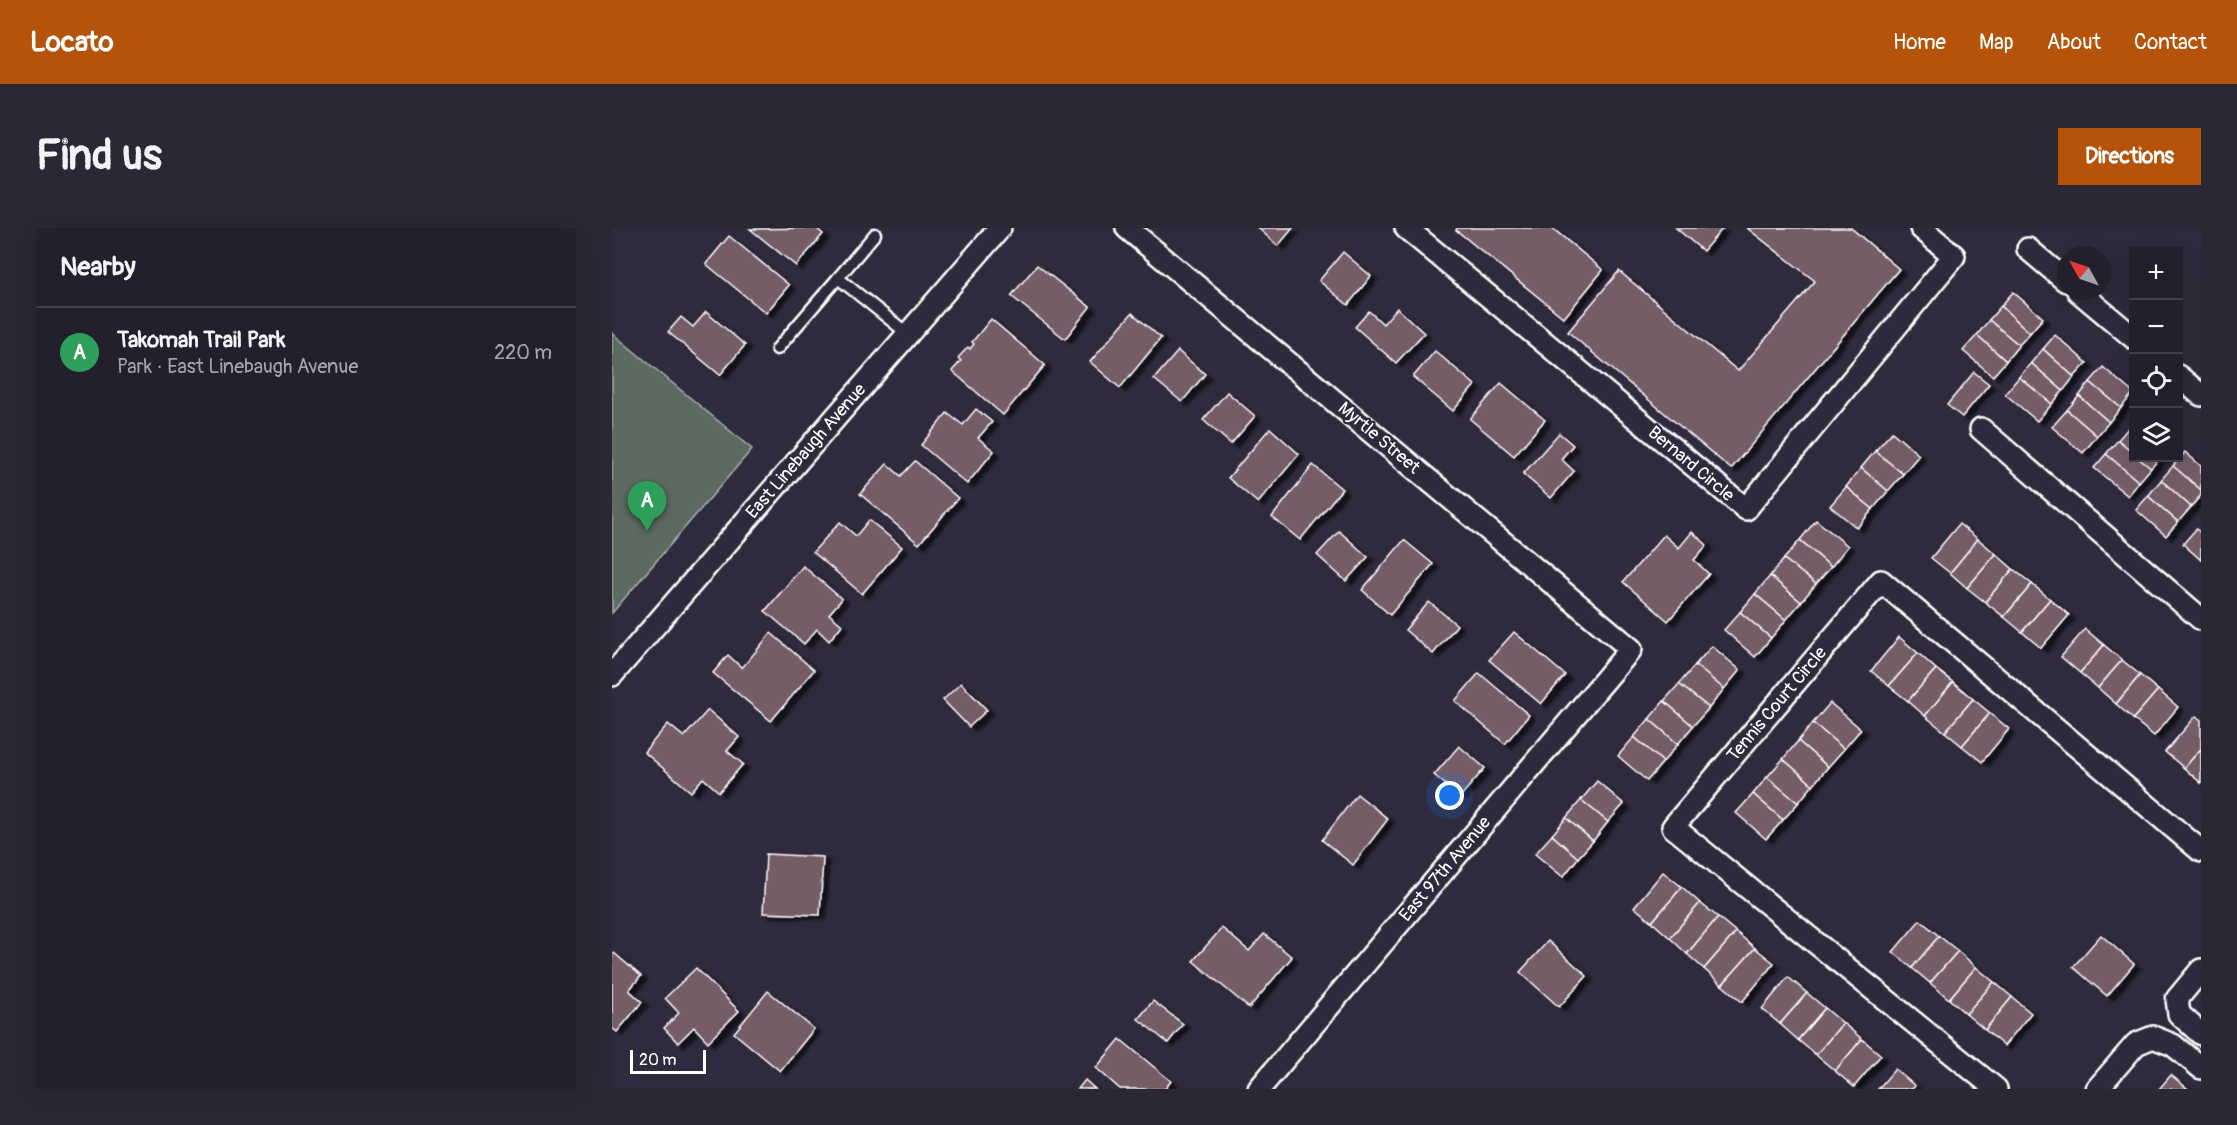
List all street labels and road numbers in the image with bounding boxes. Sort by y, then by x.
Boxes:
street label: East Linebaugh Avenue [741,378,871,523]
street label: Myrtle Street [1333,397,1425,479]
street label: Bernard Circle [1643,421,1739,507]
street label: Tennis Court Circle [1722,642,1832,766]
street label: East 97th Avenue [1394,811,1496,926]

